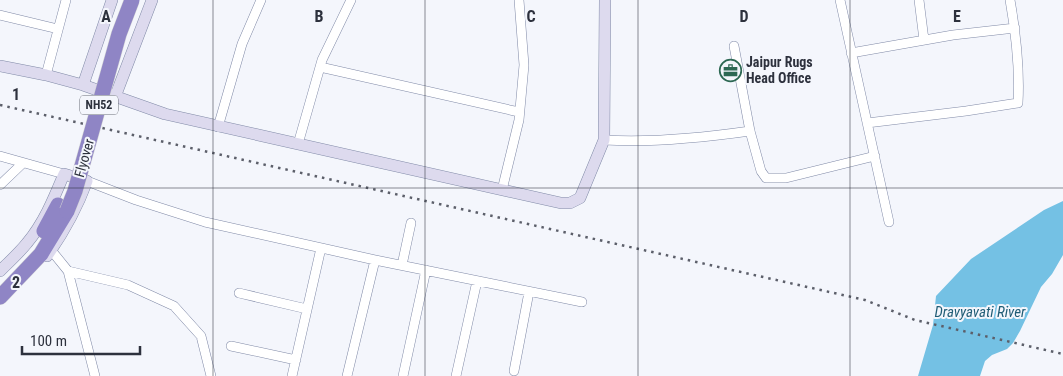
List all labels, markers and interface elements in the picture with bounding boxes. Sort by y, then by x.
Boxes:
text: A [101,7,111,26]
text: B [315,7,324,26]
text: C [526,7,536,26]
text: D [739,7,749,26]
text: E [953,7,961,26]
place label: Jaipur Rugs Head Office [746,54,813,86]
office icon: Jaipur Rugs Head Office [718,58,742,82]
text: 1 [12,85,20,104]
road number: NH52 [80,96,118,114]
street label: Flyover [71,137,97,179]
text: 2 [12,273,20,292]
water label: Dravyavati River [935,303,1026,321]
scale bar [22,324,140,356]
text: 100 m [30,332,67,350]

